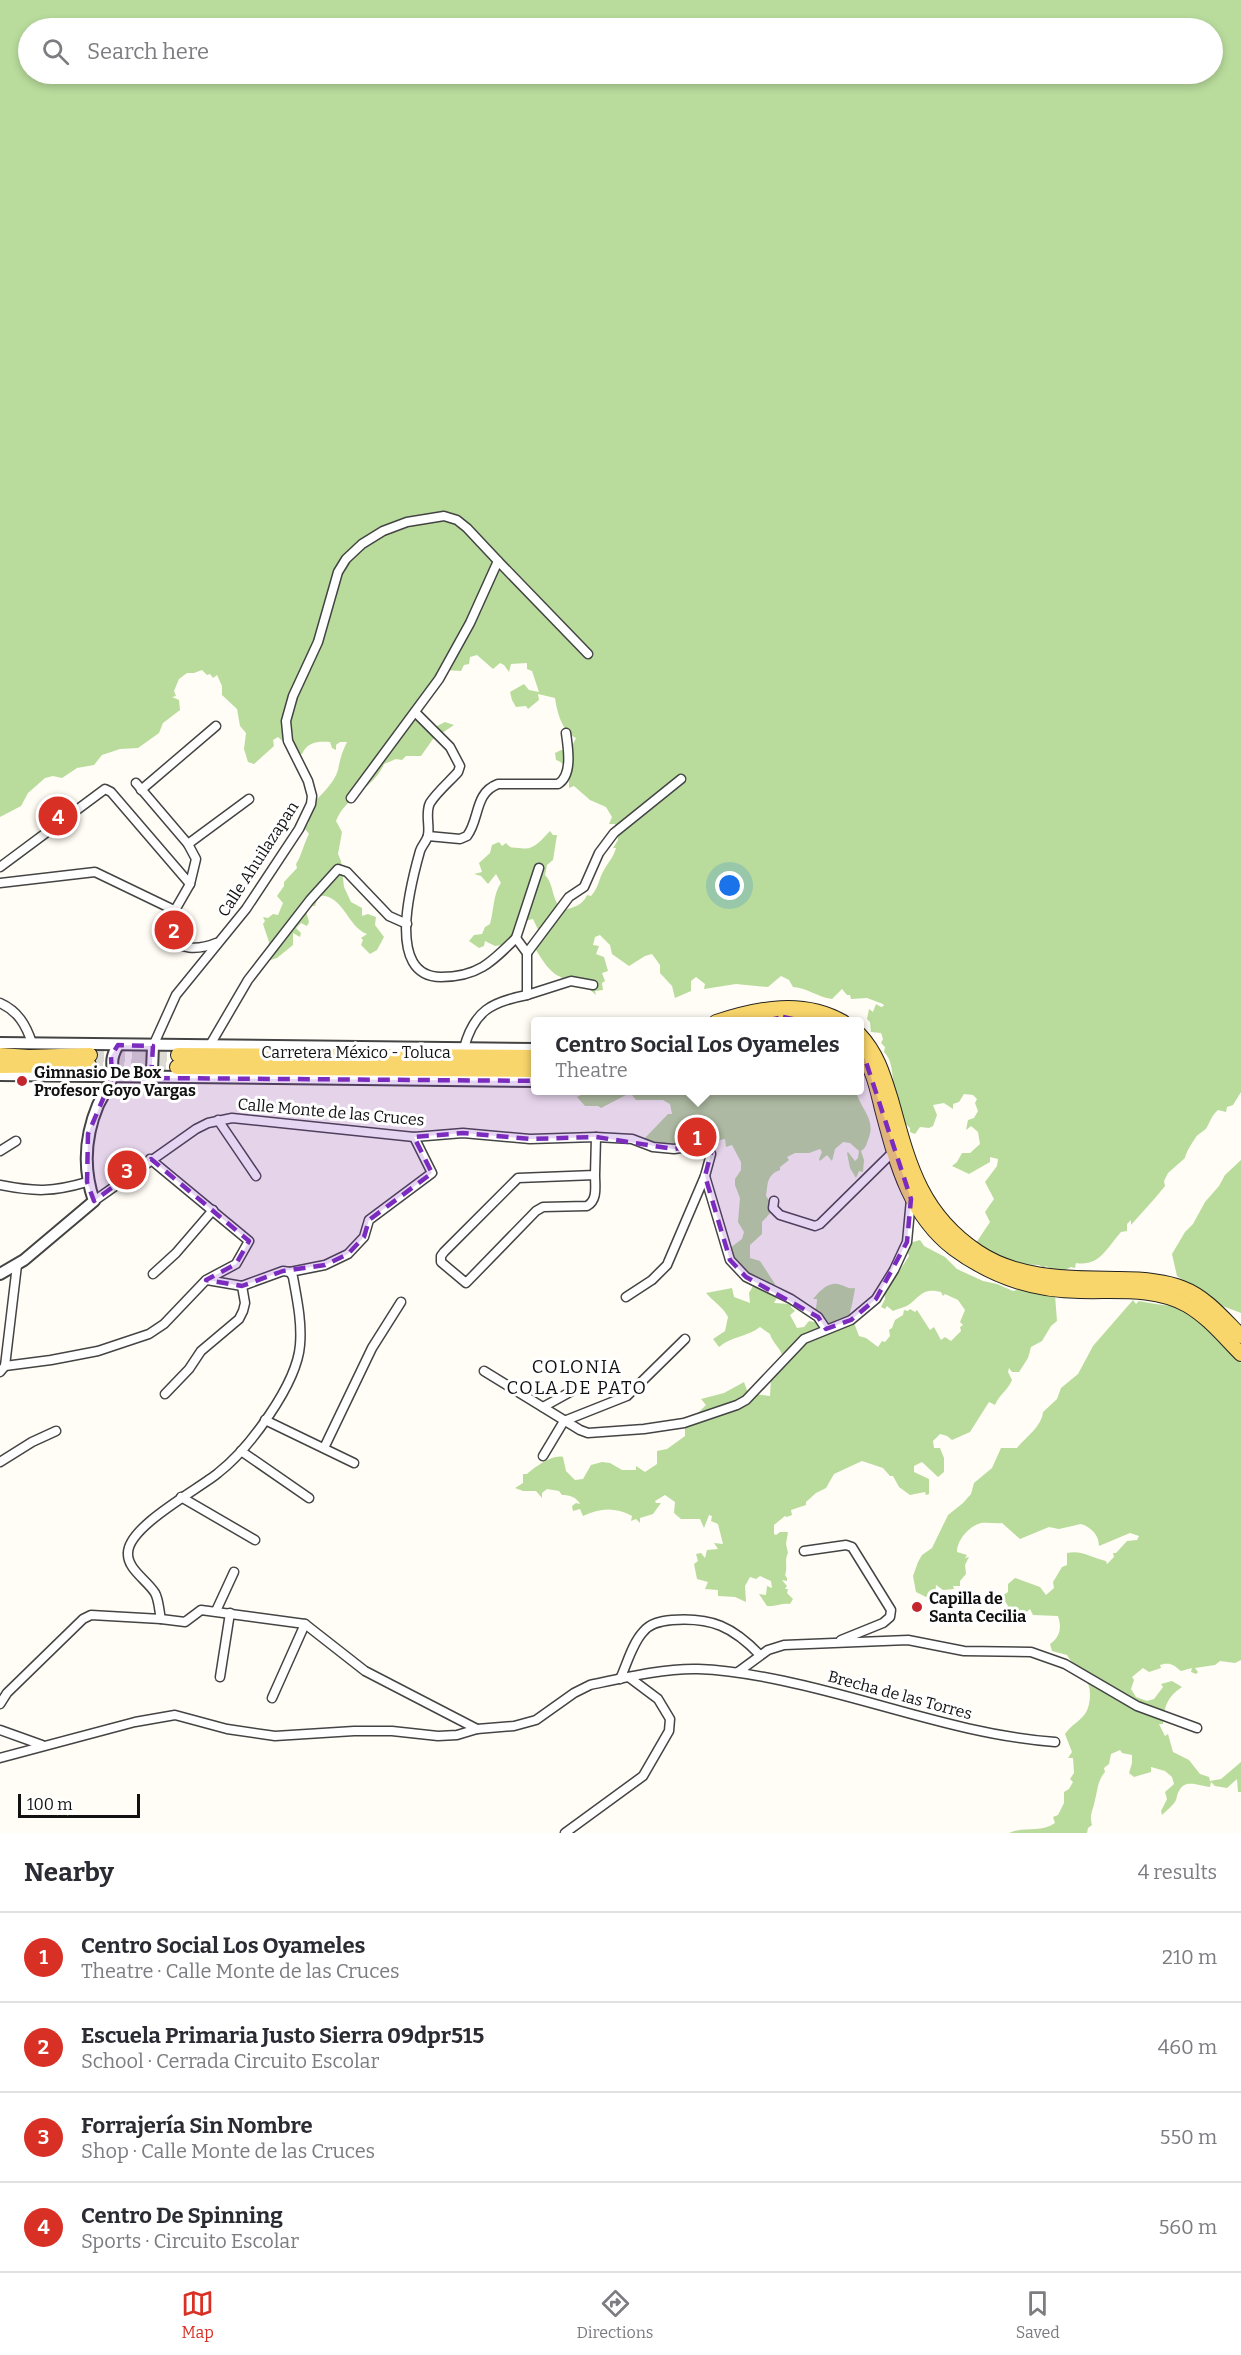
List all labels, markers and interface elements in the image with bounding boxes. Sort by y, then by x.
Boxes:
search box [18,18,1223,84]
icon: search [39,35,72,68]
text: Search here [87,38,209,65]
pin: 4 [38,794,78,838]
street label: Calle Ahuilazapan [214,798,302,920]
your location [715,871,744,900]
pin: 2 [154,908,194,952]
popup [531,1017,864,1095]
text: Centro Social Los Oyameles [555,1031,840,1058]
street label: Carretera México - Toluca [261,1043,451,1062]
text: Theatre [555,1058,628,1082]
place label: Gimnasio De Box Profesor Goyo Vargas [34,1063,196,1100]
marker: Gimnasio De Box Profesor Goyo Vargas [15,1074,29,1088]
street label: Calle Monte de las Cruces [237,1094,425,1130]
pin: 1 [678,1114,716,1160]
pin: 3 [108,1148,146,1192]
district label: COLONIA COLA DE PATO [507,1356,647,1399]
place label: Capilla de Santa Cecilia [929,1589,1026,1626]
marker: Capilla de Santa Cecilia [910,1600,924,1614]
street label: Brecha de las Torres [826,1667,974,1723]
scale bar [18,1791,140,1818]
text: 100 m [27,1795,72,1814]
text: Nearby [24,1857,114,1888]
text: 4 results [1138,1860,1217,1884]
text: Centro Social Los Oyameles [81,1932,365,1959]
text: 1 [39,1945,48,1969]
text: 210 m [1162,1945,1217,1969]
text: Theatre · Calle Monte de las Cruces [81,1959,400,1983]
text: Escuela Primaria Justo Sierra 09dpr515 [81,2022,484,2049]
text: 2 [38,2035,49,2059]
text: 460 m [1158,2035,1217,2059]
text: School · Cerrada Circuito Escolar [81,2049,379,2073]
text: Forrajería Sin Nombre [81,2112,313,2139]
text: 3 [38,2125,49,2149]
text: 550 m [1160,2125,1217,2149]
text: Shop · Calle Monte de las Cruces [81,2139,375,2163]
text: Centro De Spinning [81,2202,283,2229]
text: 4 [37,2215,50,2239]
text: 560 m [1159,2215,1217,2239]
text: Sports · Circuito Escolar [81,2229,299,2253]
tab: Map [181,2287,214,2342]
tab: Directions [577,2287,654,2342]
tab: Saved [1016,2287,1060,2342]

